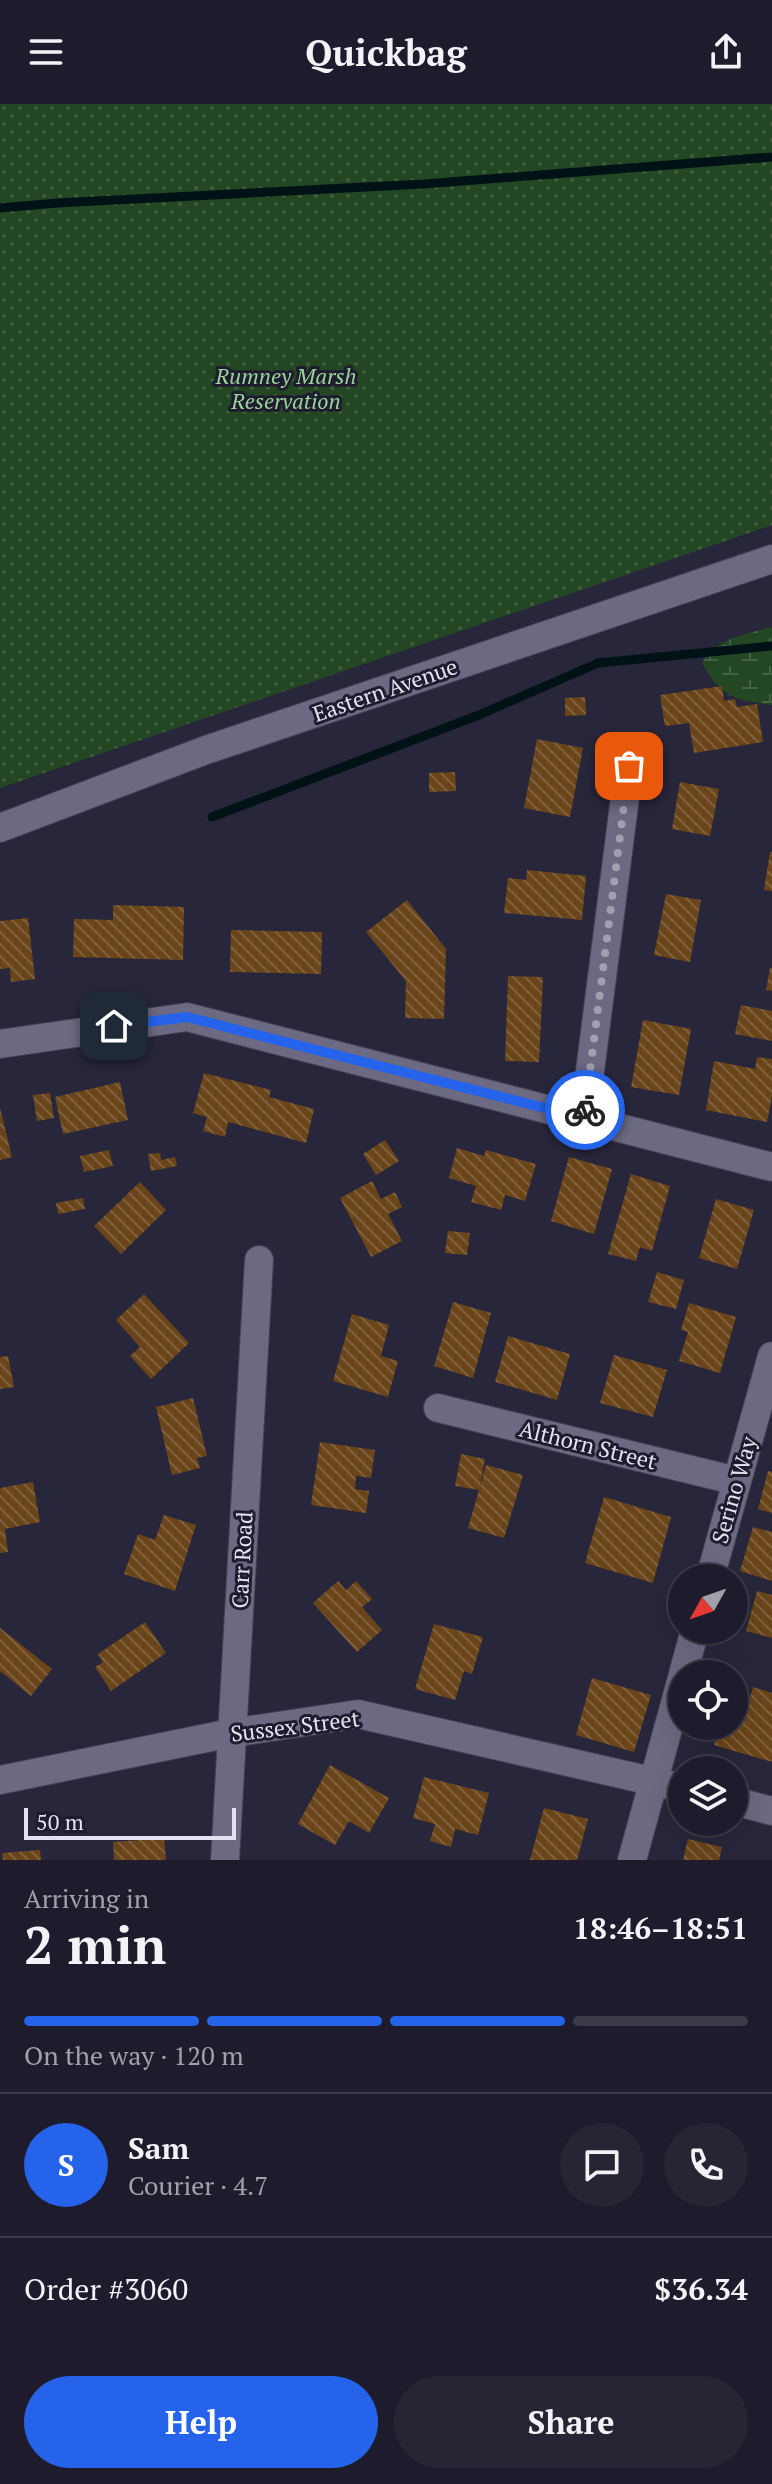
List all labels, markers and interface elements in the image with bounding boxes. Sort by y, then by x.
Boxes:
text: Quickbag [305,29,467,76]
icon: menu [24,30,68,74]
icon: share [704,30,748,74]
park label: Rumney Marsh Reservation [214,361,357,415]
street label: Eastern Avenue [309,651,461,728]
pin [595,732,663,800]
icon: bag [607,744,651,788]
pin [80,992,148,1060]
icon: home [92,1004,136,1048]
courier [545,1070,625,1150]
icon: bike [563,1088,607,1132]
street label: Althorn Street [516,1413,660,1476]
street label: Serino Way [704,1432,763,1547]
street label: Carr Road [224,1511,259,1609]
north arrow [668,1564,748,1644]
map controls [668,1564,748,1836]
button: locate [668,1660,748,1740]
street label: Sussex Street [229,1703,361,1748]
button: layers [668,1756,748,1836]
scale bar [24,1804,236,1840]
text: 50 m [36,1807,84,1836]
text: Arriving in [24,1881,149,1915]
text: 18:46–18:51 [573,1908,748,1948]
text: 2 min [24,1910,166,1979]
text: On the way · 120 m [24,2038,244,2072]
button: chat [560,2123,644,2207]
button: phone [664,2123,748,2207]
text: Sam [128,2128,189,2168]
text: S [58,2145,74,2185]
text: Courier · 4.7 [128,2168,268,2202]
text: Order #3060 [24,2269,188,2309]
text: $36.34 [654,2269,748,2309]
button: Help [24,2376,378,2468]
button: Share [394,2376,748,2468]

